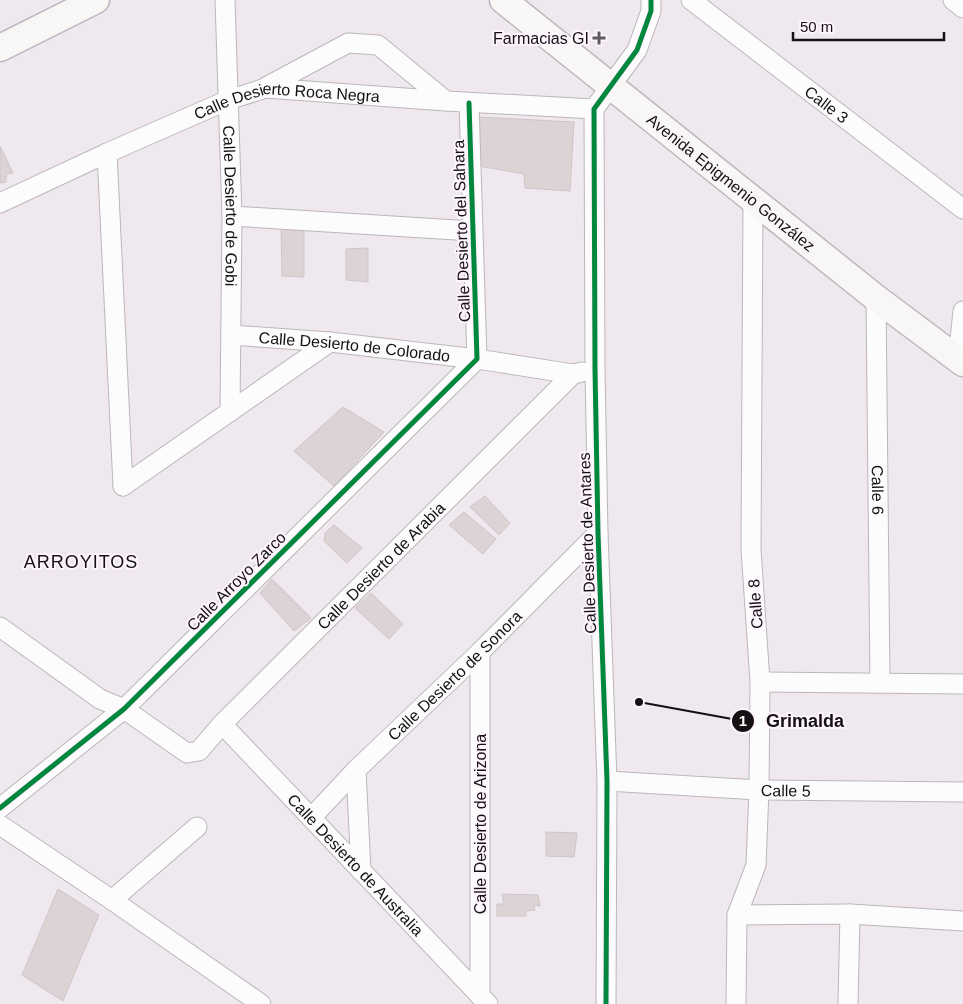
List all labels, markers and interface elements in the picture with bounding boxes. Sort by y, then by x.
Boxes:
scale bar [793,10,944,42]
text: 50 m [800,18,833,35]
place label: Farmacias GI [493,30,589,47]
marker: Farmacias GI [593,32,605,44]
street label: Calle Desierto Roca Negra [191,80,381,123]
street label: Calle 3 [801,83,851,127]
street label: Avenida Epigmenio González [644,111,818,255]
street label: Calle Desierto de Gobi [220,125,240,287]
street label: Calle Desierto del Sahara [450,139,473,322]
street label: Calle Desierto de Colorado [258,329,451,365]
street label: Calle Desierto de Antares [576,452,599,634]
street label: Calle 6 [869,465,886,515]
street label: Calle Desierto de Arabia [314,499,448,633]
street label: Calle Arroyo Zarco [183,528,289,634]
district label: ARROYITOS [24,552,138,572]
street label: Calle 8 [745,578,766,629]
street label: Calle Desierto de Sonora [385,607,525,744]
callout: Grimalda [731,704,854,737]
text: Grimalda [766,711,845,731]
text: 1 [739,712,747,729]
street label: Calle Desierto de Arizona [472,734,489,914]
street label: Calle 5 [761,782,811,800]
street label: Calle Desierto de Australia [284,791,426,939]

